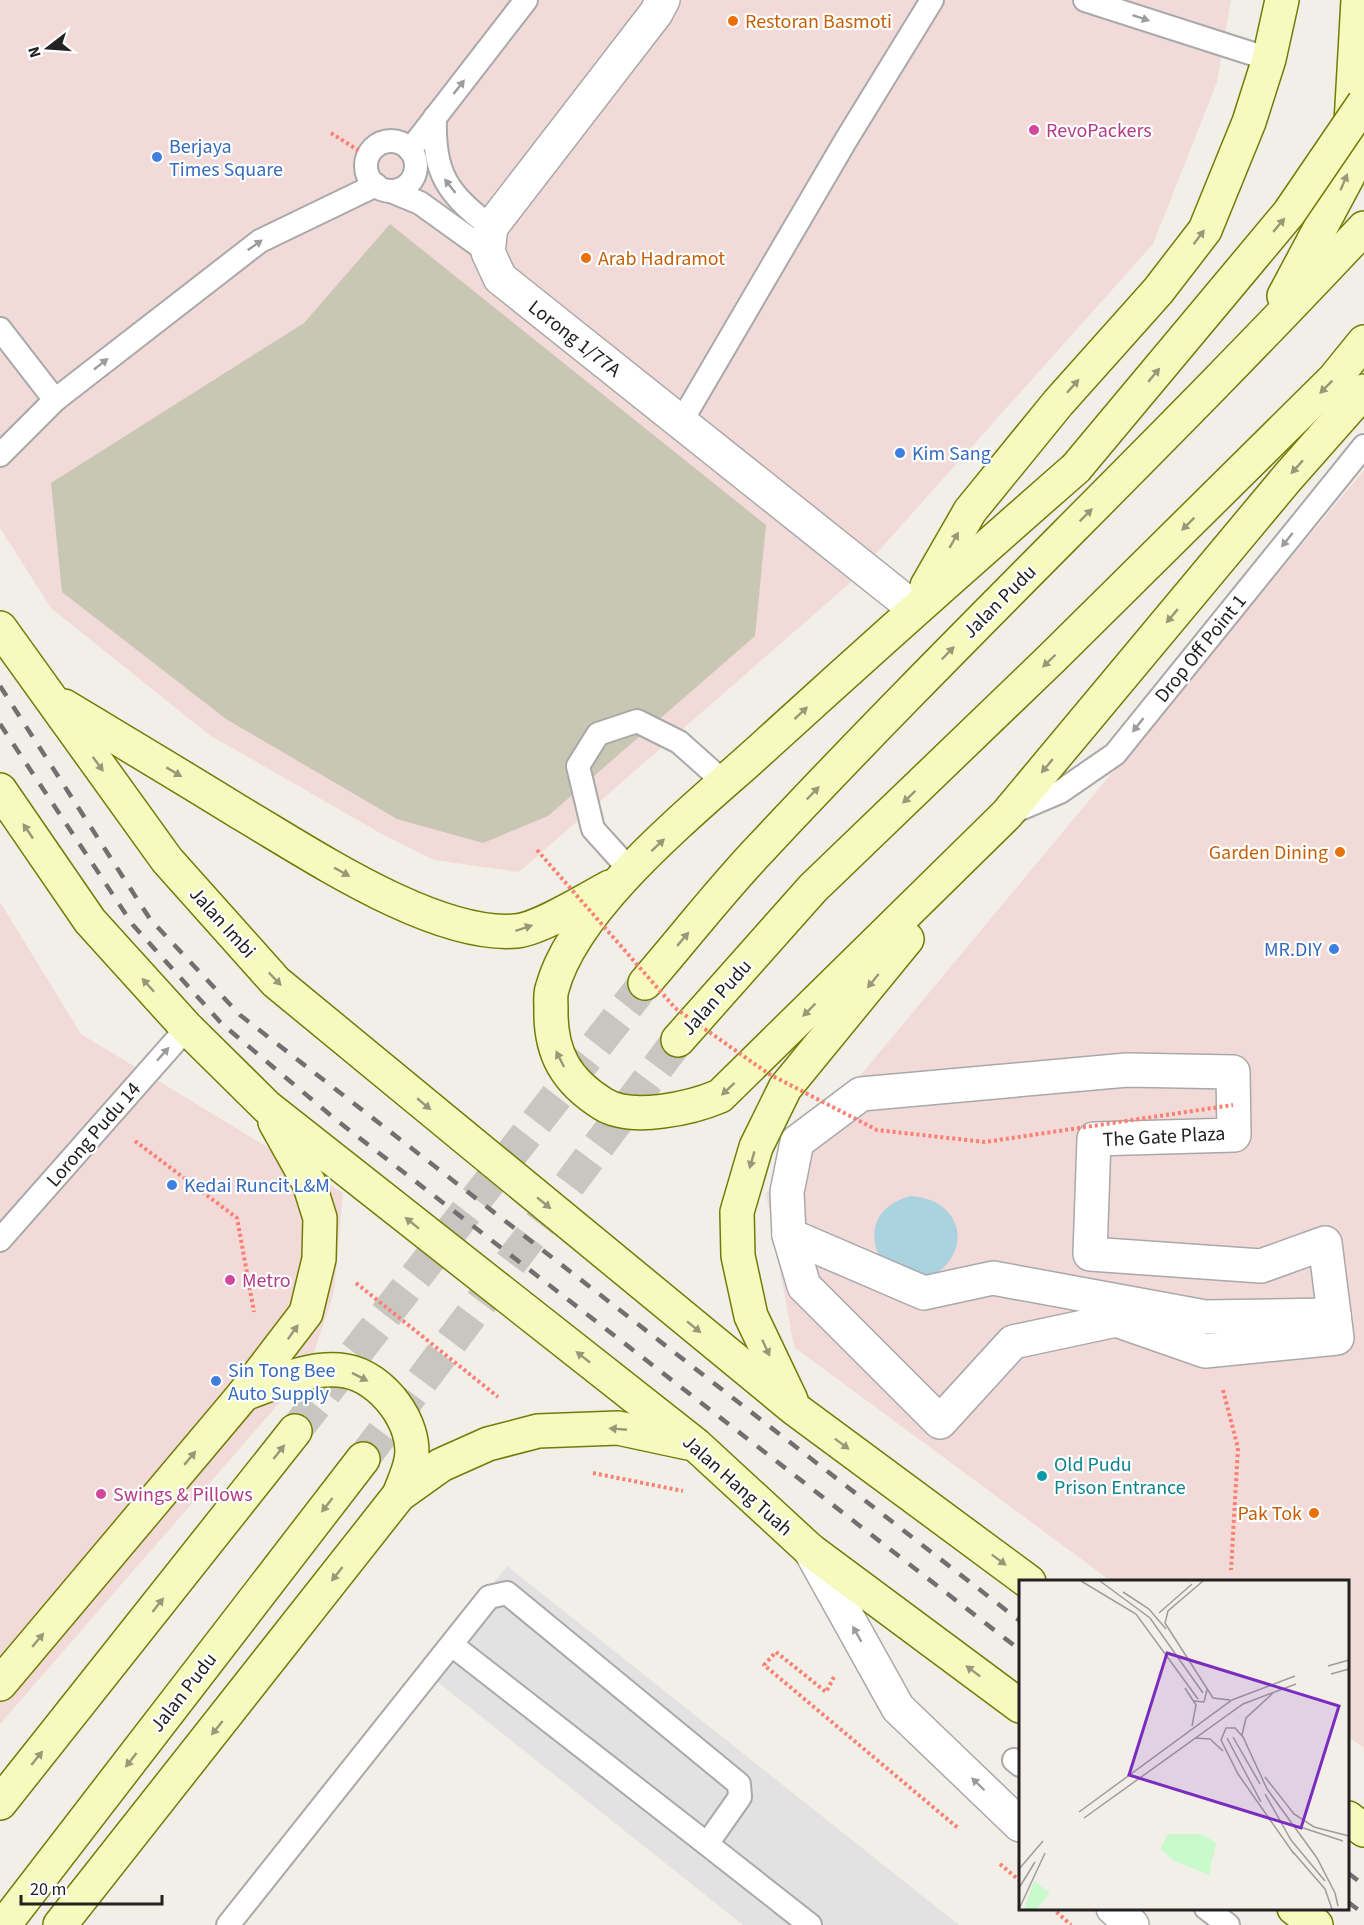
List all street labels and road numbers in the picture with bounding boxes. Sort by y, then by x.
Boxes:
street label: Lorong 1/77A [522,294,627,384]
street label: Jalan Pudu [957,559,1043,645]
street label: Drop Off Point 1 [1148,589,1253,709]
street label: Jalan Imbi [183,881,262,965]
street label: Jalan Pudu [675,953,759,1042]
street label: Lorong Pudu 14 [40,1076,147,1193]
street label: The Gate Plaza [1102,1120,1226,1154]
street label: Jalan Hang Tuah [676,1429,799,1543]
street label: Jalan Pudu [144,1647,224,1738]

